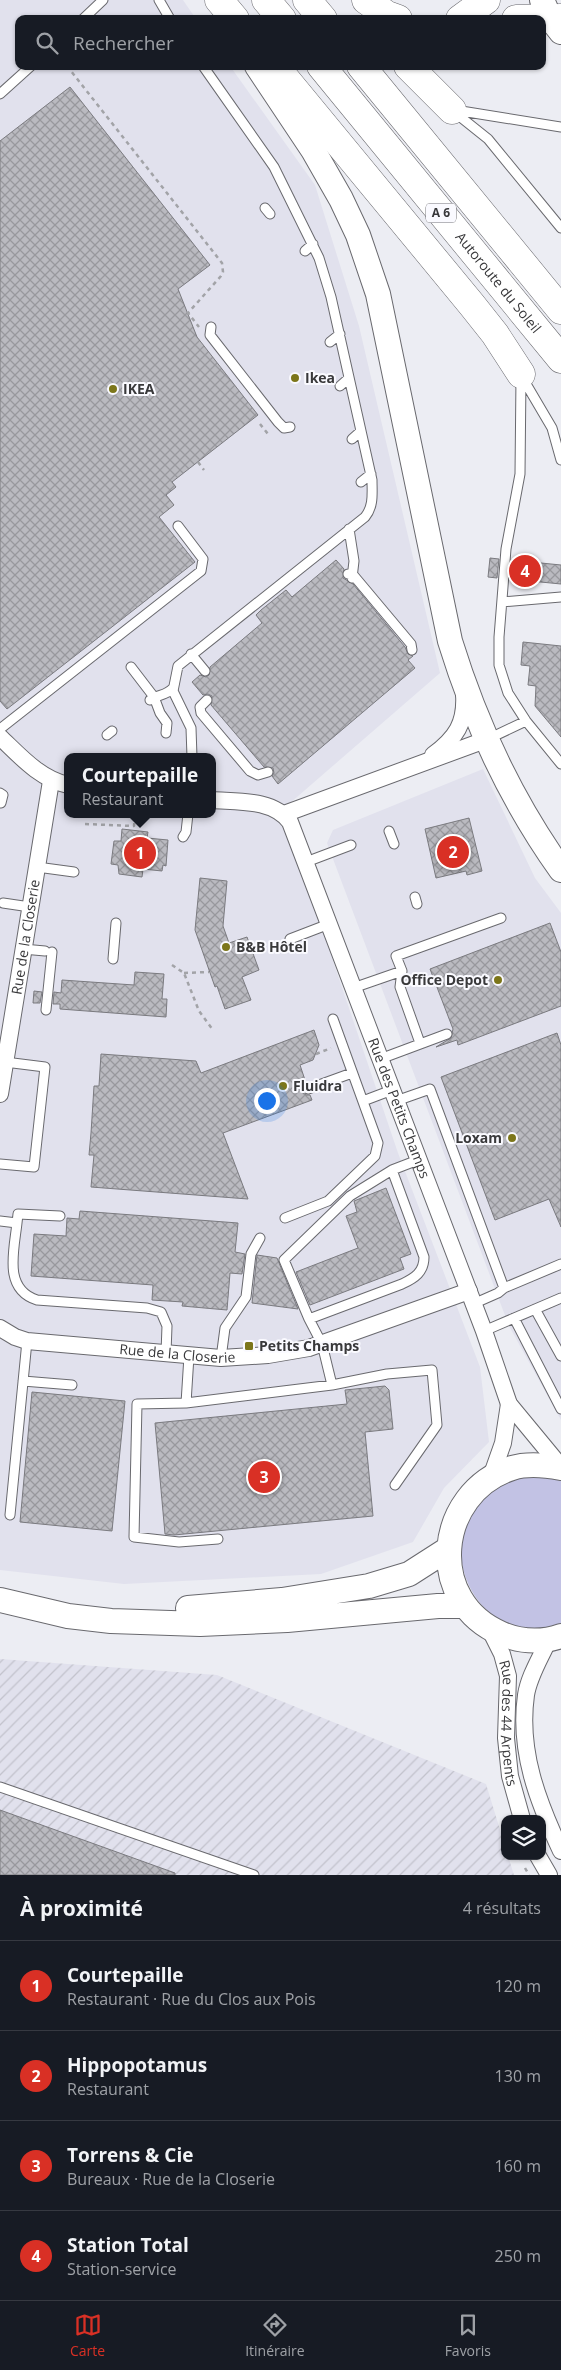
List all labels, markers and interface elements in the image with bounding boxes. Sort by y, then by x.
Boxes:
search box [15,15,546,70]
icon: search [33,29,61,57]
text: Rechercher [73,30,174,56]
road number: A 6 [426,204,456,222]
street label: Autoroute du Soleil [452,228,546,337]
place label: Ikea [305,368,335,387]
marker: Ikea [289,372,301,384]
place label: IKEA [123,379,155,398]
marker: IKEA [107,383,119,395]
pin: 4 [509,552,541,590]
popup [64,753,216,818]
text: Courtepaille [82,762,198,788]
text: Restaurant [82,788,164,810]
pin: 2 [437,833,469,871]
pin: 1 [124,834,156,872]
street label: Rue de la Closerie [6,878,44,996]
place label: B&B Hôtel [236,937,307,956]
marker: B&B Hôtel [220,941,232,953]
place label: Office Depot [400,970,488,989]
marker: Office Depot [492,974,504,986]
street label: Rue des Petits Champs [364,1035,435,1181]
place label: Fluidra [293,1076,342,1095]
marker: Fluidra [277,1080,289,1092]
your location [254,1088,280,1114]
place label: Loxam [455,1128,502,1147]
marker: Loxam [506,1132,518,1144]
place label: Petits Champs [259,1336,359,1355]
street label: Rue de la Closerie [119,1339,236,1367]
marker: Petits Champs [243,1340,255,1352]
pin: 3 [248,1458,280,1496]
street label: Rue des 44 Arpents [495,1658,522,1788]
map controls [501,1815,546,1860]
button: layers [501,1815,546,1860]
text: À proximité [20,1894,143,1922]
text: 4 résultats [463,1897,541,1919]
text: Courtepaille [67,1962,184,1988]
text: 1 [31,1975,41,1997]
text: 120 m [495,1975,541,1997]
text: Restaurant · Rue du Clos aux Pois [67,1988,316,2010]
text: Hippopotamus [67,2052,207,2078]
text: 2 [31,2065,41,2087]
text: 130 m [495,2065,541,2087]
text: Restaurant [67,2078,149,2100]
text: Torrens & Cie [67,2142,193,2168]
text: 3 [31,2155,41,2177]
text: 160 m [495,2155,541,2177]
text: Bureaux · Rue de la Closerie [67,2168,275,2190]
text: Station Total [67,2232,189,2258]
text: 4 [31,2245,41,2267]
text: 250 m [495,2245,541,2267]
text: Station-service [67,2258,177,2280]
tab: Carte [70,2311,105,2360]
tab: Itinéraire [245,2311,305,2360]
tab: Favoris [445,2311,491,2360]

